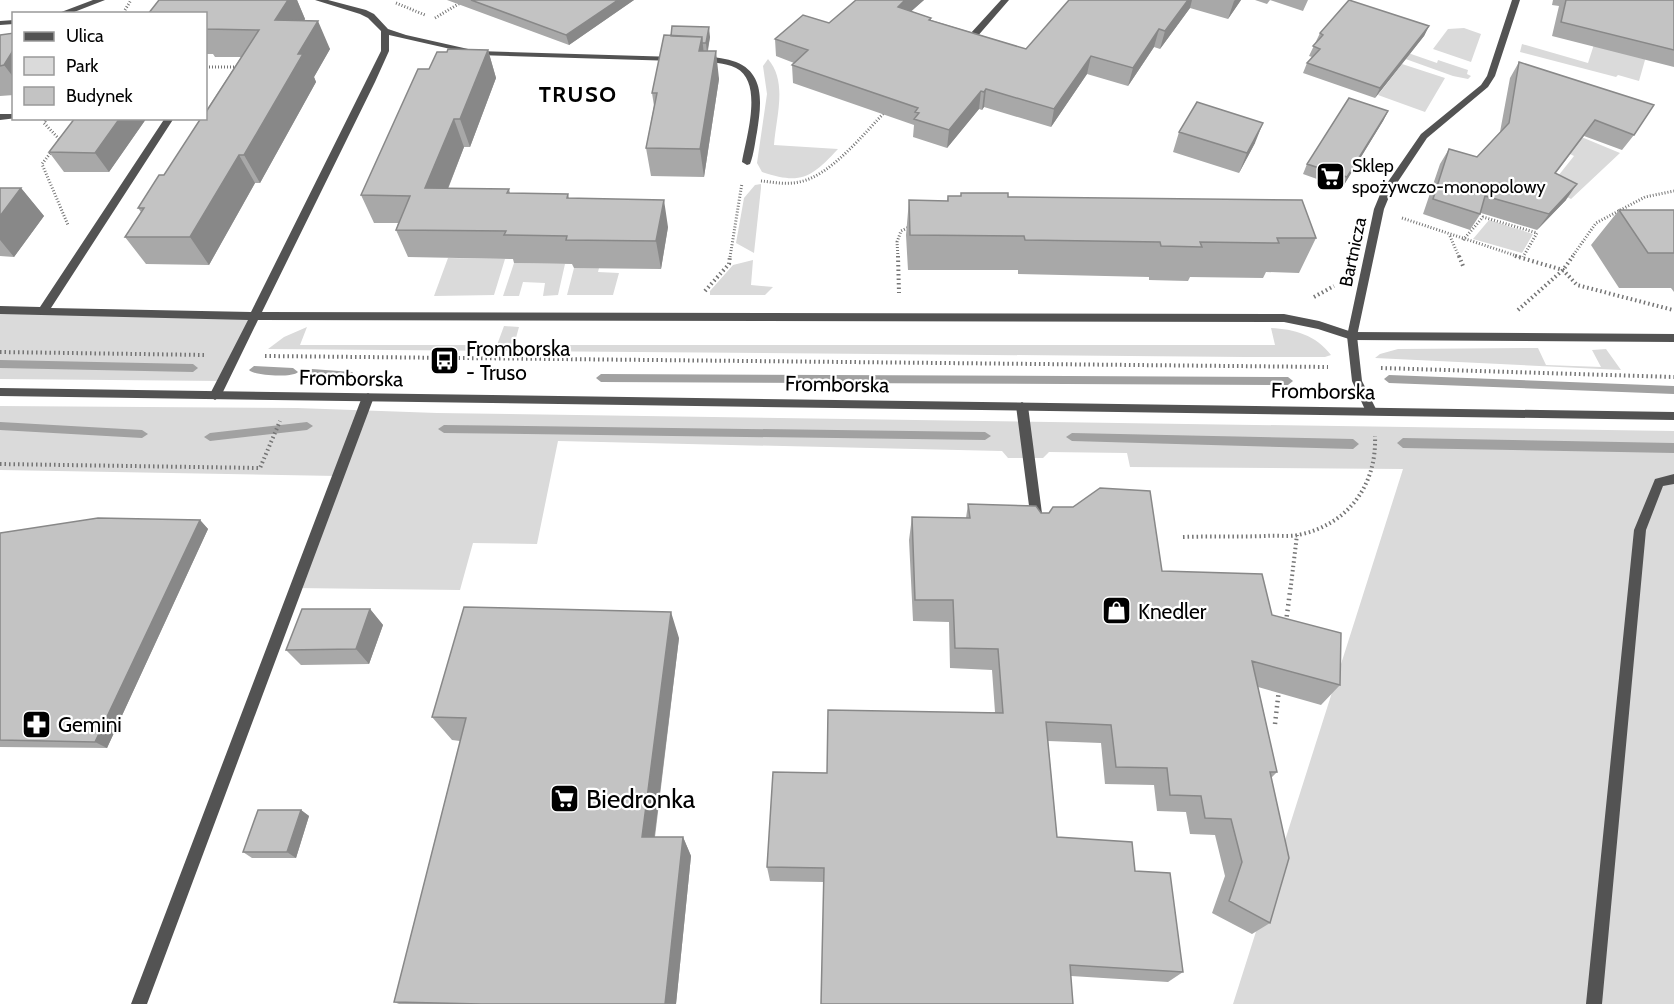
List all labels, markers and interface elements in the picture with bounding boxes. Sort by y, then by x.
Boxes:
legend [12,12,207,120]
text: Ulica [66,25,104,47]
text: Park [66,55,99,77]
district label: TRUSO [539,81,617,108]
text: Budynek [66,85,133,107]
place label: Sklep spożywczo-monopolowy [1352,155,1546,198]
supermarket icon: Sklep spożywczo-monopolowy [1315,160,1347,192]
street label: Bartnicza [1335,215,1371,289]
place label: Fromborska - Truso [466,336,570,385]
bus stop icon: Fromborska - Truso [429,344,461,376]
street label: Fromborska [299,365,403,391]
street label: Fromborska [785,371,889,397]
street label: Fromborska [1271,378,1375,404]
shop icon: Knedler [1101,595,1133,627]
place label: Knedler [1138,599,1207,624]
pharmacy icon: Gemini [21,708,53,740]
place label: Gemini [58,712,122,737]
supermarket icon: Biedronka [549,783,581,815]
place label: Biedronka [586,783,696,815]

